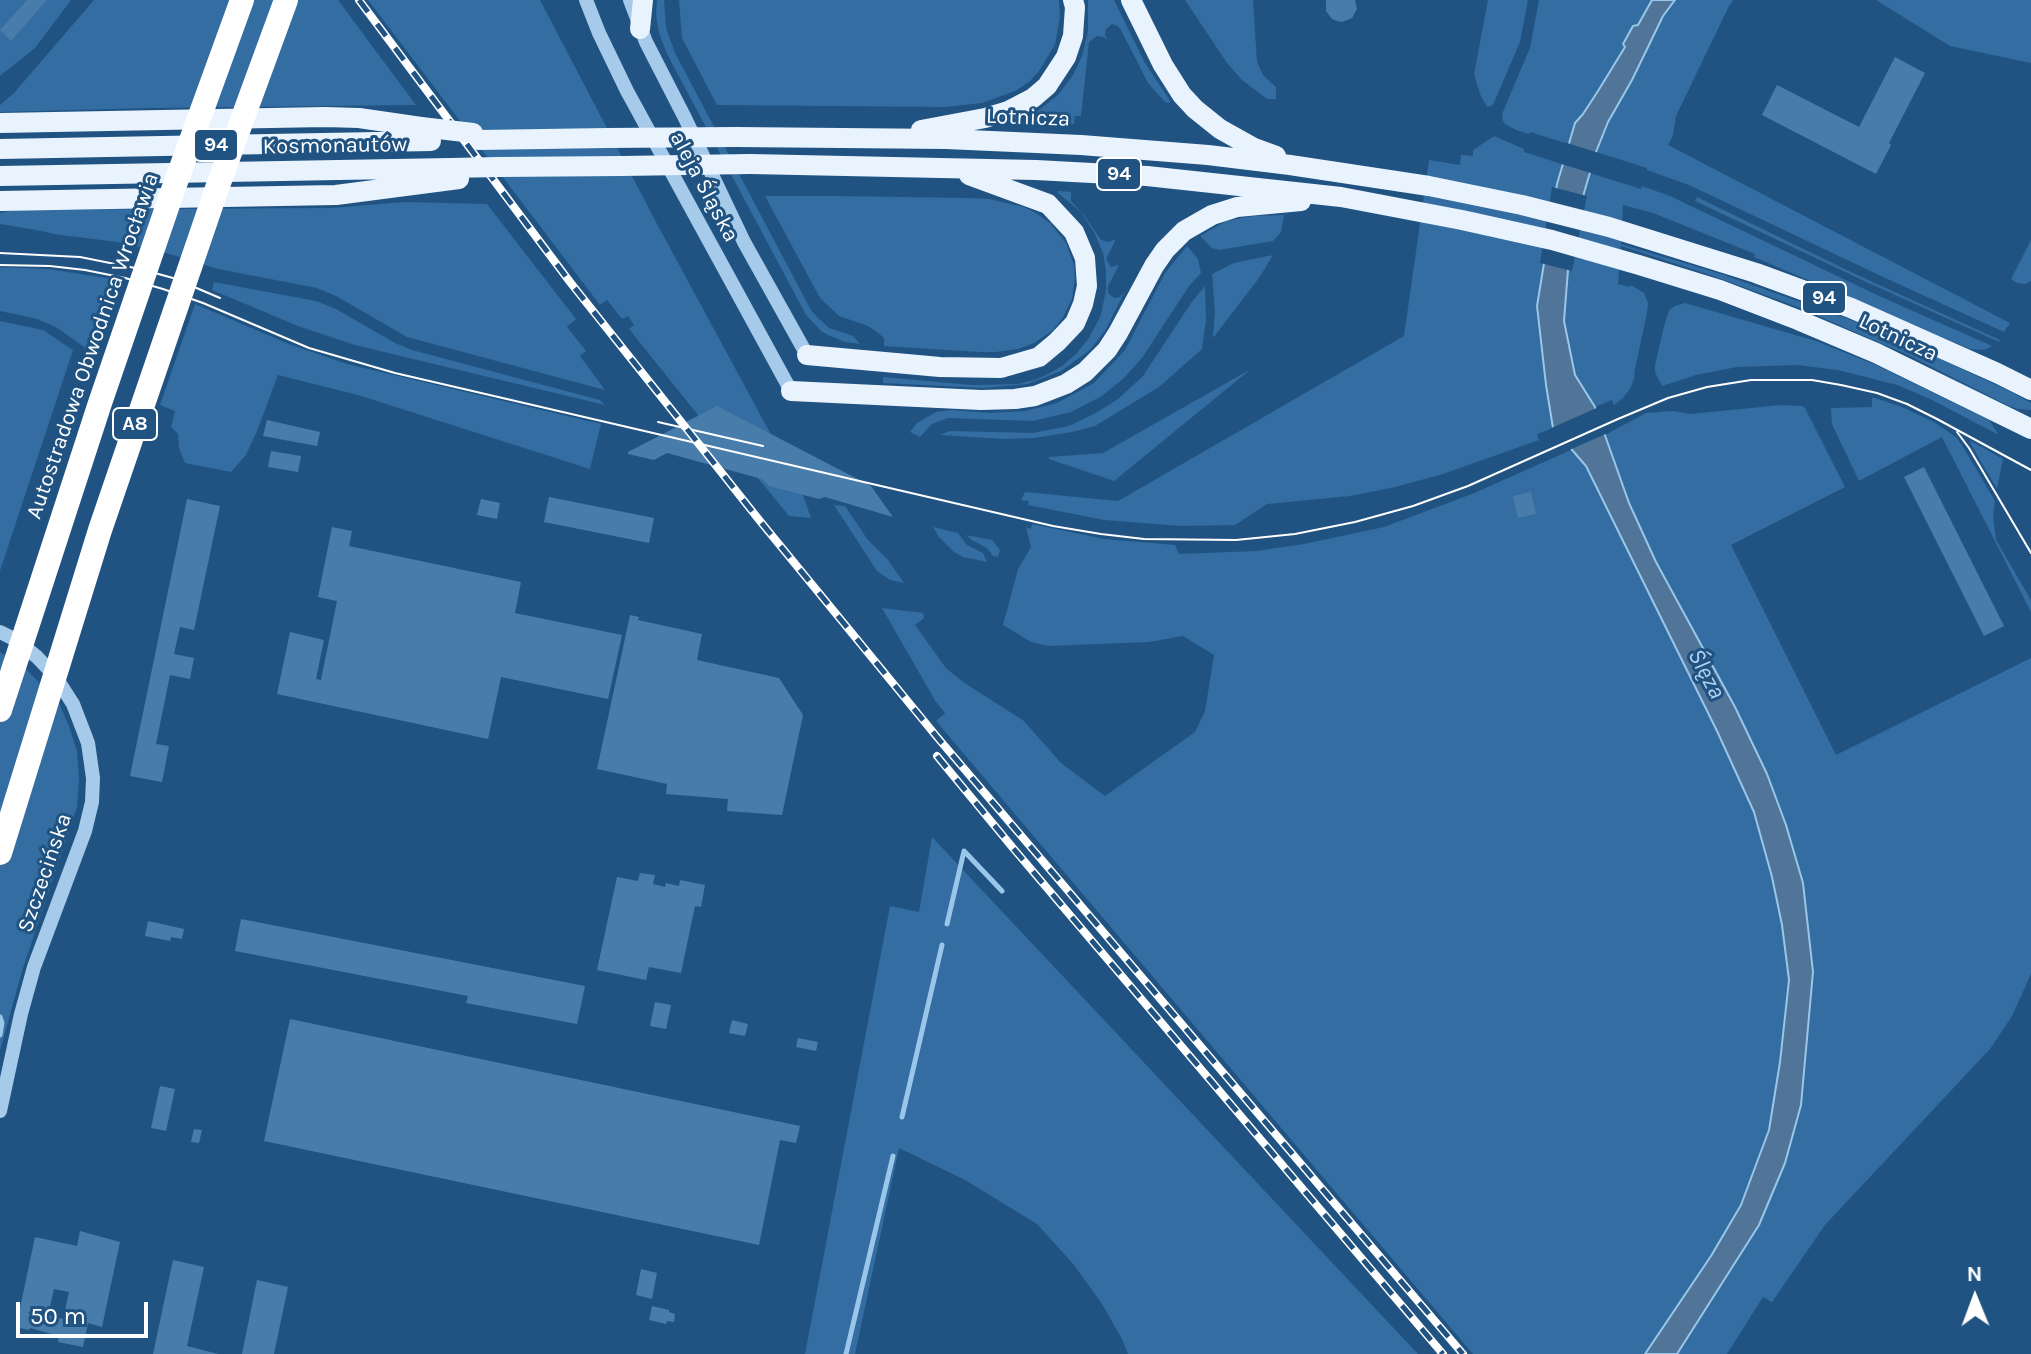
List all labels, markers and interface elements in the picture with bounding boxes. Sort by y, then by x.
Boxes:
street label: Lotnicza [985,103,1071,133]
street label: aleja Śląska [664,127,744,247]
road number: 94 [194,129,238,161]
street label: Kosmonautów [263,132,407,160]
road number: 94 [1097,158,1141,190]
street label: Autostradowa Obwodnica Wrocławia [21,169,165,523]
road number: 94 [1802,282,1846,314]
street label: Lotnicza [1854,308,1942,368]
road number: A8 [113,408,157,440]
water label: Ślęza [1681,644,1731,704]
street label: Szczecińska [12,810,78,936]
north arrow [1935,1258,2015,1338]
text: N [1966,1261,1983,1287]
scale bar [20,1286,152,1336]
text: 50 m [30,1302,86,1330]

